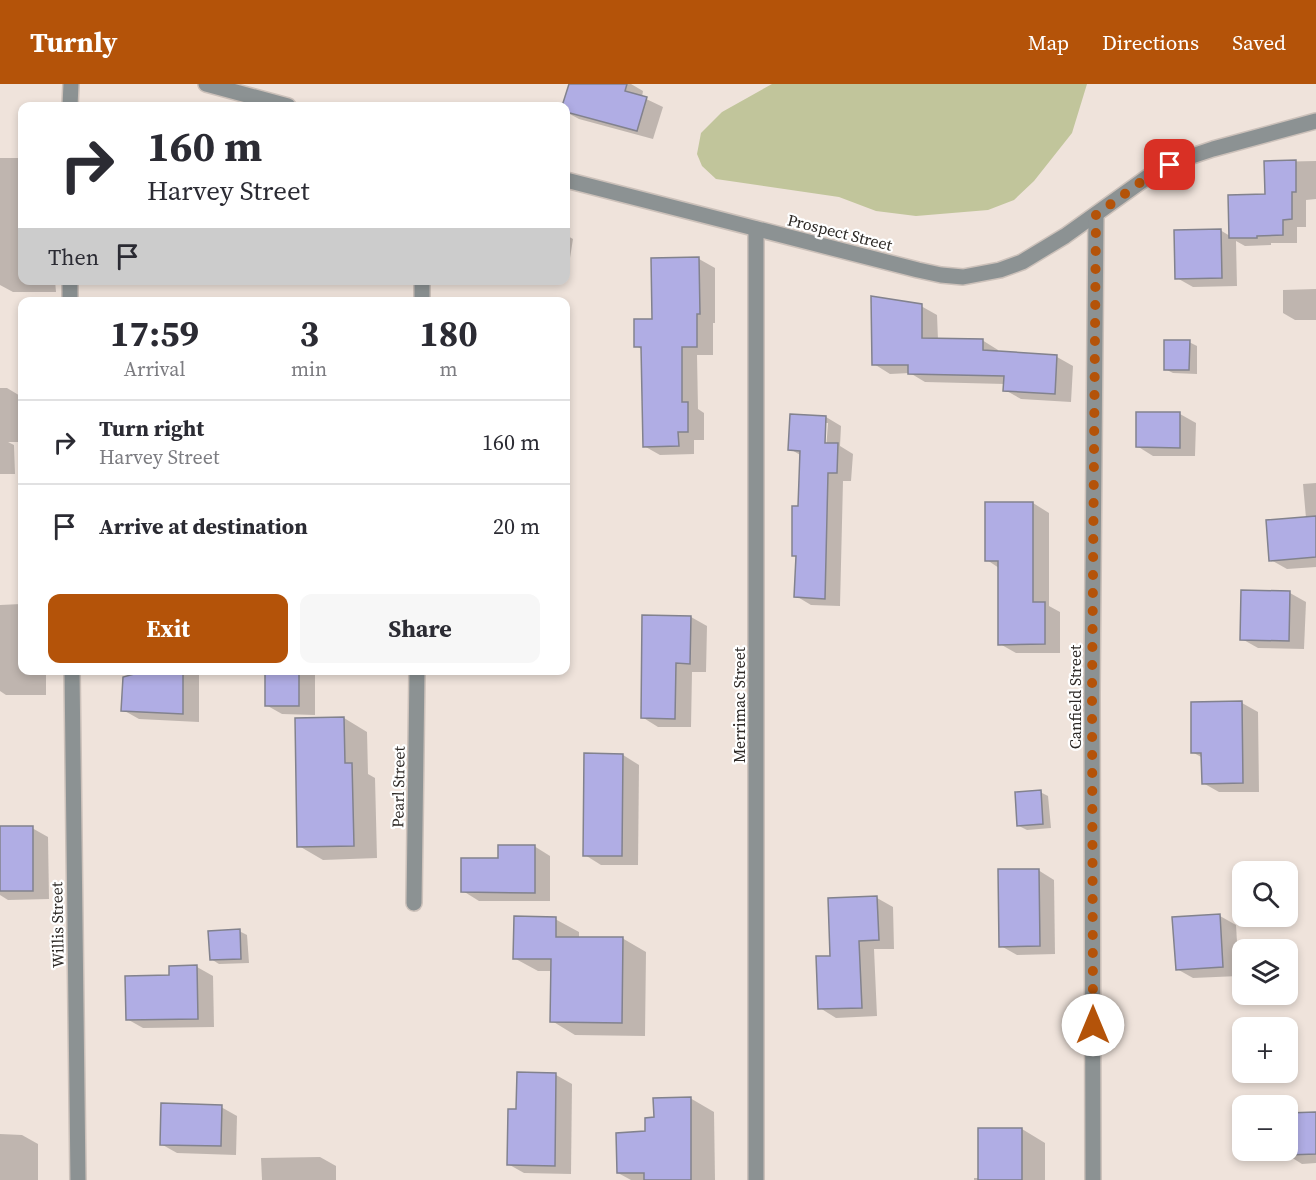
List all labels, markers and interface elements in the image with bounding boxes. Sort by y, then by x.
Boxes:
text: Turnly [30,23,117,61]
text: Map [1028,28,1069,57]
text: Directions [1102,28,1199,57]
text: Saved [1232,28,1286,57]
text: 160 m [147,117,262,175]
icon: right [48,126,126,204]
pin [1144,139,1195,190]
icon: arrive [1153,148,1186,181]
text: Harvey Street [147,172,310,209]
street label: Prospect Street [785,208,895,256]
icon: arrive [111,240,144,273]
text: Then [48,242,99,272]
text: 17:59 [110,309,199,358]
text: 3 [299,309,319,358]
text: 180 [419,309,478,358]
text: Arrival [124,355,185,383]
text: min [291,355,327,383]
text: m [440,355,458,383]
text: Turn right [99,413,204,443]
icon: right [48,426,81,459]
text: 160 m [482,427,540,457]
text: Harvey Street [99,443,219,471]
icon: arrive [48,510,81,543]
text: Arrive at destination [99,511,308,541]
text: 20 m [493,511,540,541]
button: Exit [48,594,288,663]
button: Share [300,594,540,663]
street label: Canfield Street [1064,644,1086,749]
street label: Merrimac Street [728,646,750,763]
street label: Pearl Street [386,745,410,828]
map controls [1232,861,1298,1161]
button: search [1232,861,1298,927]
street label: Willis Street [45,881,69,968]
button: layers [1232,939,1298,1005]
position arrow [1061,993,1125,1057]
button: + [1232,1017,1298,1083]
button: − [1232,1095,1298,1161]

